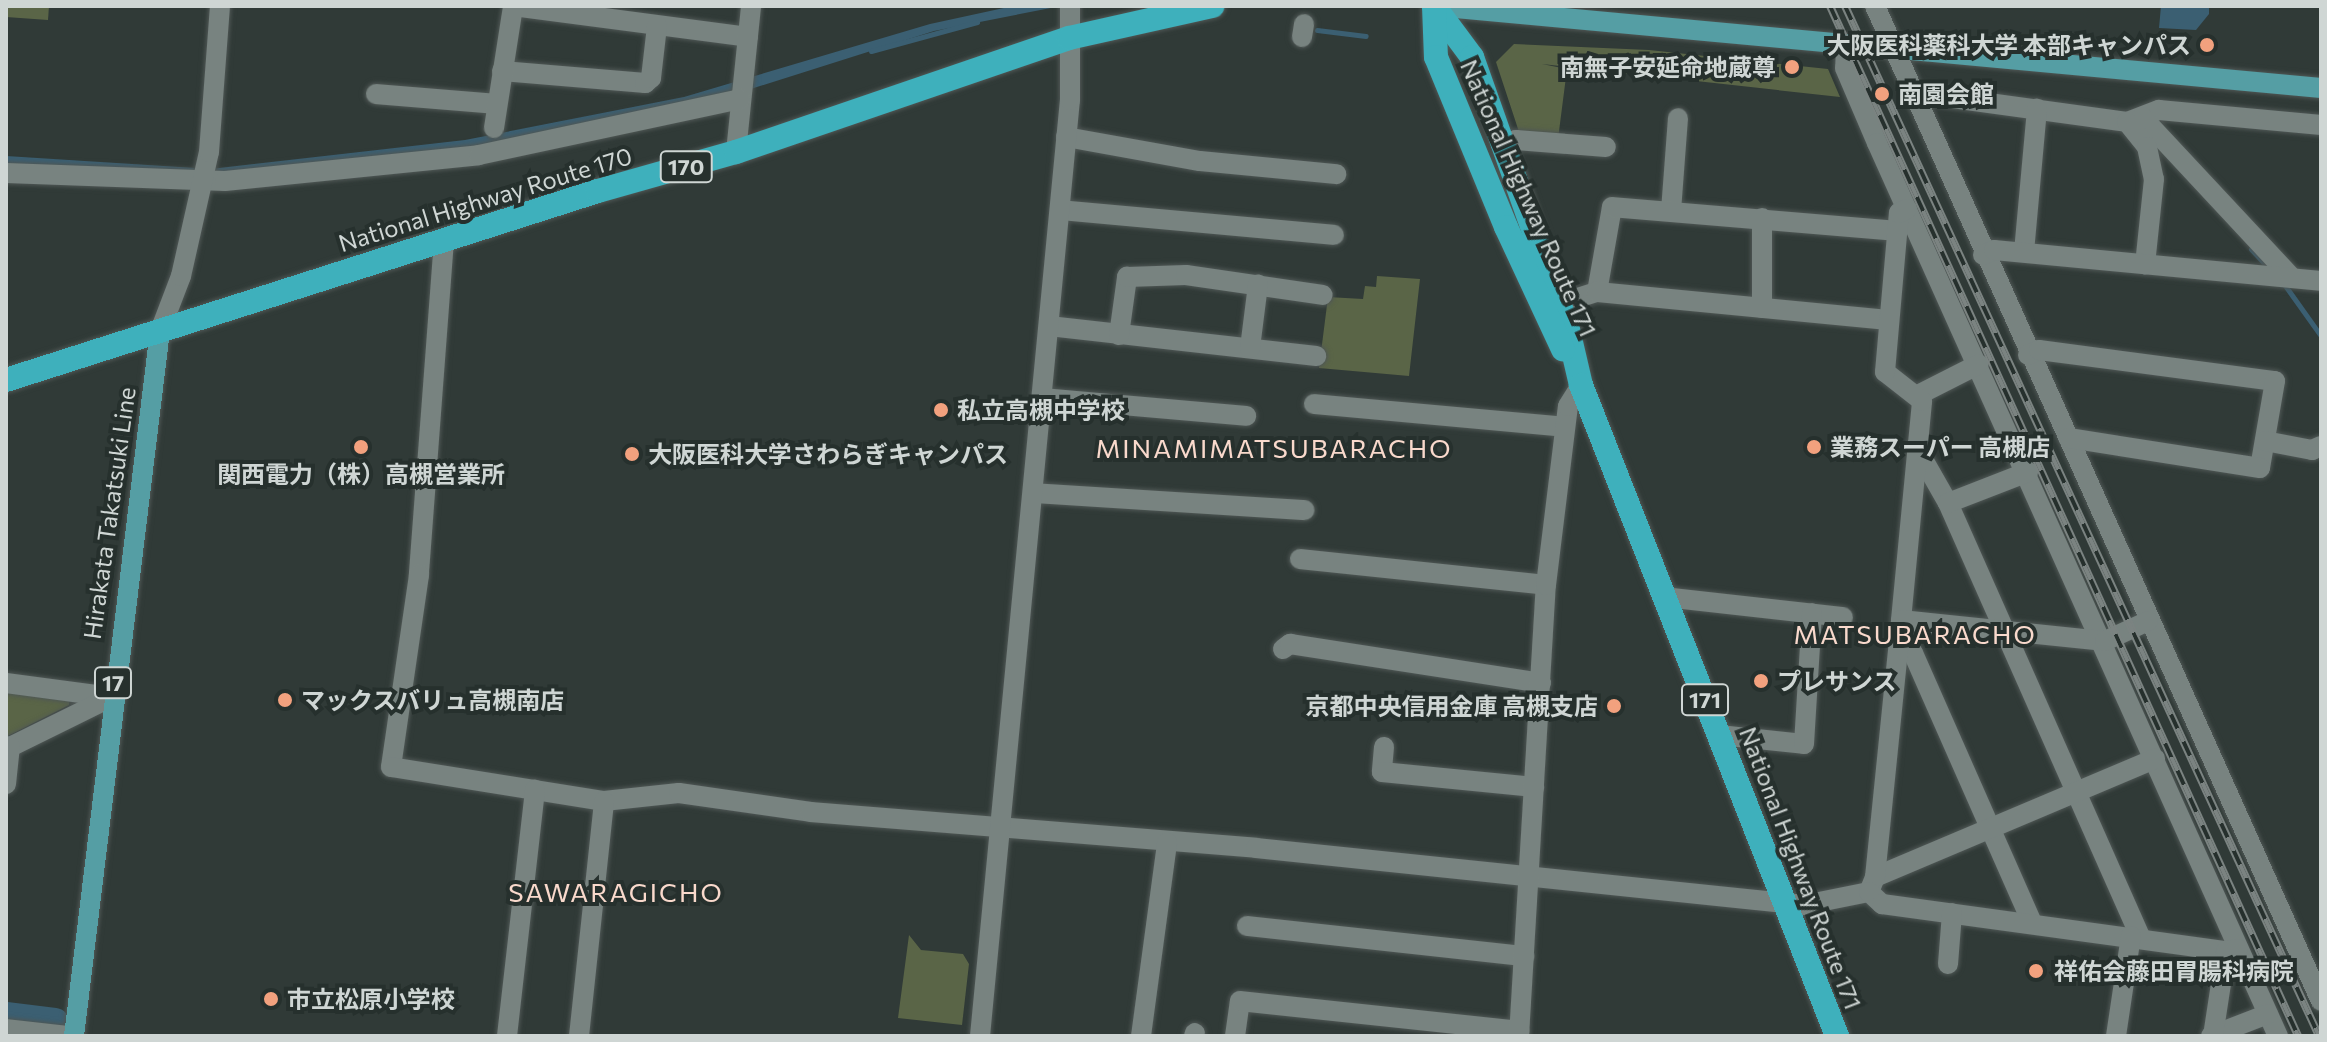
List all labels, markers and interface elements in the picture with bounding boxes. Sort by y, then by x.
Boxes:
place label: 大阪医科薬科大学 本部キャンパス [1826,31,2191,59]
marker: 大阪医科薬科大学 本部キャンパス [2198,36,2216,54]
place label: 南無子安延命地蔵尊 [1560,53,1776,81]
street label: National Highway Route 171 [1455,55,1603,341]
marker: 南無子安延命地蔵尊 [1783,58,1801,76]
place label: 南園会館 [1898,80,1994,108]
marker: 南園会館 [1873,85,1891,103]
street label: National Highway Route 170 [335,141,635,257]
road number: 170 [658,149,714,185]
street label: Hirakata Takatsuki Line [77,385,141,641]
place label: 私立高槻中学校 [957,396,1125,424]
marker: 私立高槻中学校 [932,401,950,419]
district label: MINAMIMATSUBARACHO [1095,432,1453,464]
place label: 業務スーパー 高槻店 [1830,433,2051,461]
marker: 関西電力（株）高槻営業所 [352,438,370,456]
marker: 業務スーパー 高槻店 [1805,438,1823,456]
place label: 大阪医科大学さわらぎキャンパス [648,440,1008,468]
marker: 大阪医科大学さわらぎキャンパス [623,445,641,463]
place label: 関西電力（株）高槻営業所 [217,460,505,488]
district label: MATSUBARACHO [1793,618,2037,650]
road number: 17 [93,665,133,701]
place label: プレサンス [1777,667,1897,695]
marker: プレサンス [1752,672,1770,690]
road number: 171 [1681,682,1729,718]
place label: マックスバリュ高槻南店 [301,686,565,714]
marker: マックスバリュ高槻南店 [276,691,294,709]
place label: 京都中央信用金庫 高槻支店 [1305,692,1598,720]
marker: 京都中央信用金庫 高槻支店 [1605,697,1623,715]
street label: National Highway Route 171 [1734,723,1868,1013]
district label: SAWARAGICHO [508,876,724,908]
place label: 祥佑会藤田胃腸科病院 [2054,957,2294,985]
marker: 祥佑会藤田胃腸科病院 [2025,960,2047,982]
place label: 市立松原小学校 [287,985,455,1013]
marker: 市立松原小学校 [262,990,280,1008]

